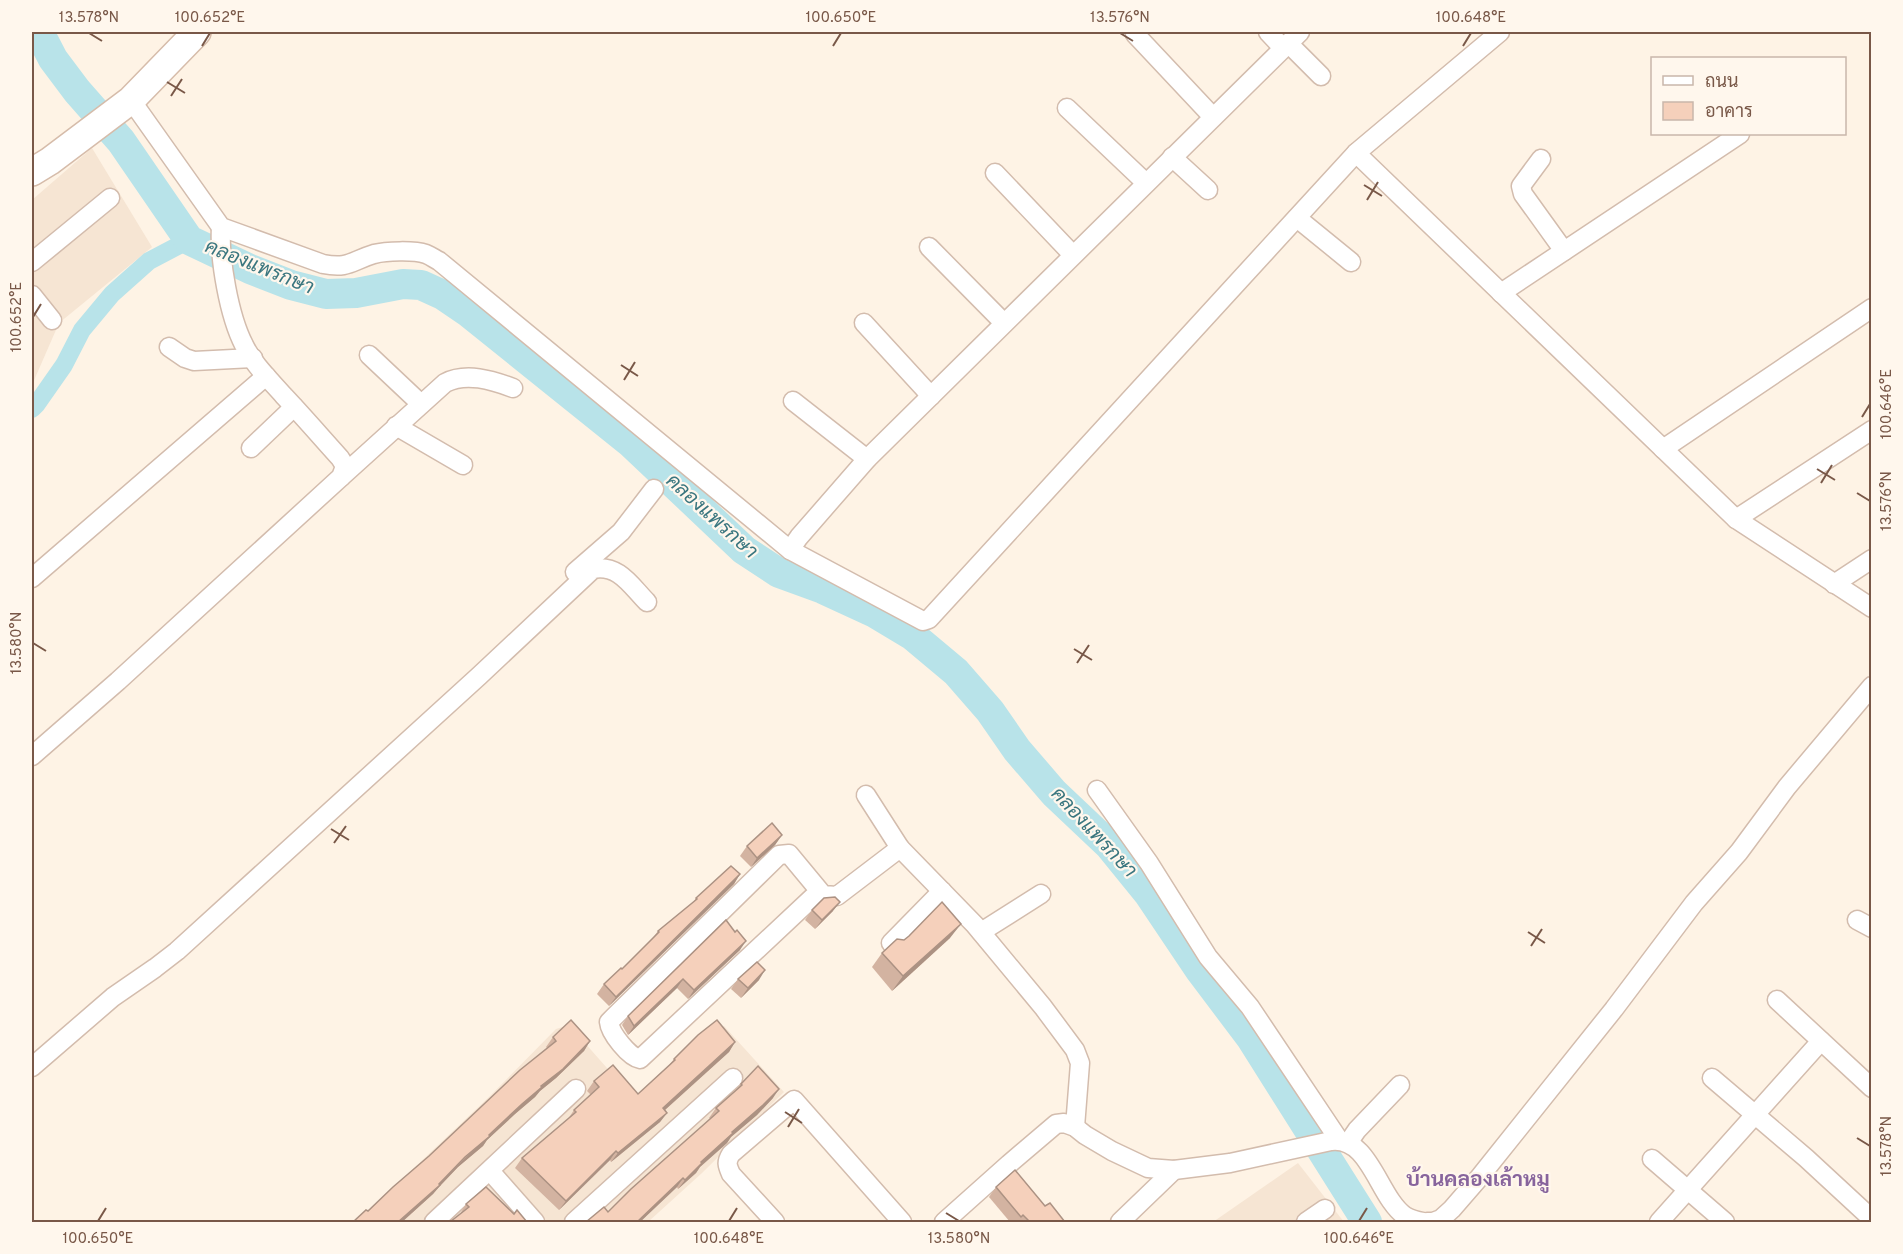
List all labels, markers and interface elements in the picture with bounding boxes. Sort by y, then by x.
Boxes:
text: 13.578°N [59,9,119,28]
text: 100.652°E [175,9,245,28]
text: 100.650°E [805,9,877,28]
text: 13.576°N [1090,9,1150,28]
text: 100.648°E [1436,9,1506,28]
legend [1651,57,1846,135]
text: ถนน [1705,71,1738,94]
text: อาคาร [1705,101,1753,124]
water label: คลองแพรกษา [201,234,317,302]
text: 100.652°E [8,282,27,352]
text: 100.646°E [1878,369,1897,439]
water label: คลองแพรกษา [660,469,762,565]
text: 13.576°N [1878,471,1897,531]
text: 13.580°N [8,612,27,674]
water label: คลองแพรกษา [1044,782,1142,884]
text: 13.578°N [1878,1116,1897,1176]
district label: บ้านคลองเล้าหมู [1406,1166,1550,1194]
text: 100.650°E [62,1230,134,1249]
text: 100.648°E [694,1230,764,1249]
text: 13.580°N [928,1230,990,1249]
text: 100.646°E [1324,1230,1394,1249]

